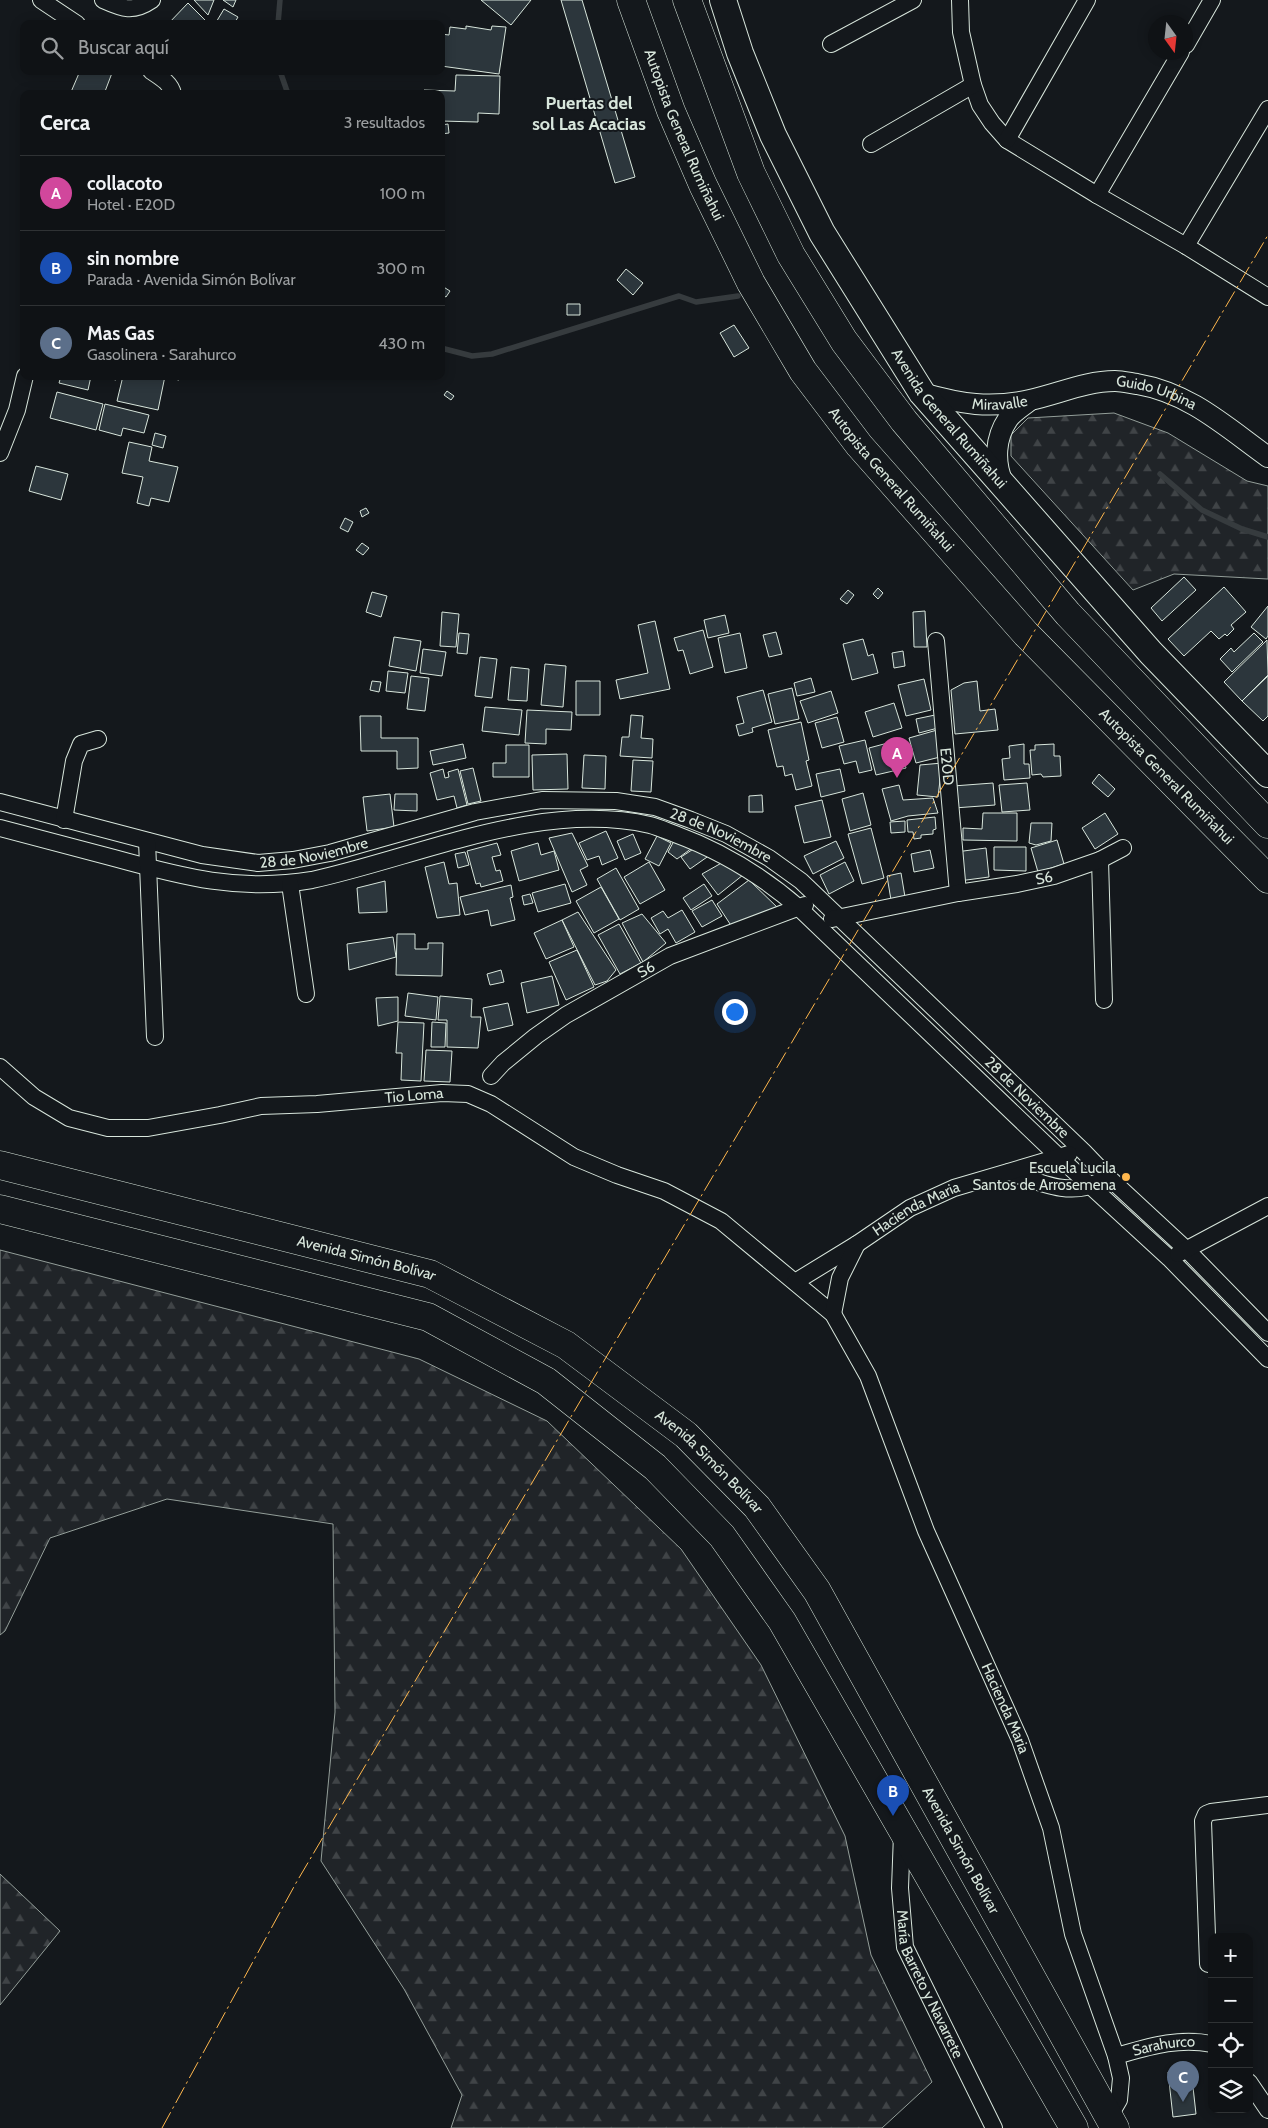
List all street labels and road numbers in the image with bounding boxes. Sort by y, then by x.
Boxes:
street label: Autopista General Rumiñahui [640,47,728,223]
street label: Avenida General Rumiñahui [888,345,1011,492]
street label: Guido Urbina [1115,372,1200,414]
street label: Miravalle [971,392,1029,414]
street label: Autopista General Rumiñahui [825,404,958,555]
street label: Autopista General Rumiñahui [1096,705,1238,848]
street label: E20D [936,747,958,786]
street label: 28 de Noviembre [667,804,775,867]
street label: 28 de Noviembre [259,834,370,872]
street label: S6 [1034,868,1054,889]
street label: S6 [634,957,658,982]
street label: 28 de Noviembre [981,1053,1073,1142]
street label: Tio Loma [384,1084,445,1107]
street label: Hacienda Maria [869,1178,963,1240]
street label: Avenida Simón Bolívar [295,1232,439,1285]
street label: Avenida Simón Bolívar [652,1406,767,1517]
street label: Hacienda Maria [978,1660,1033,1757]
street label: Avenida Simón Bolívar [919,1784,1003,1917]
street label: María Barreto y Navarrete [893,1909,967,2061]
street label: Sarahurco [1130,2033,1195,2060]

